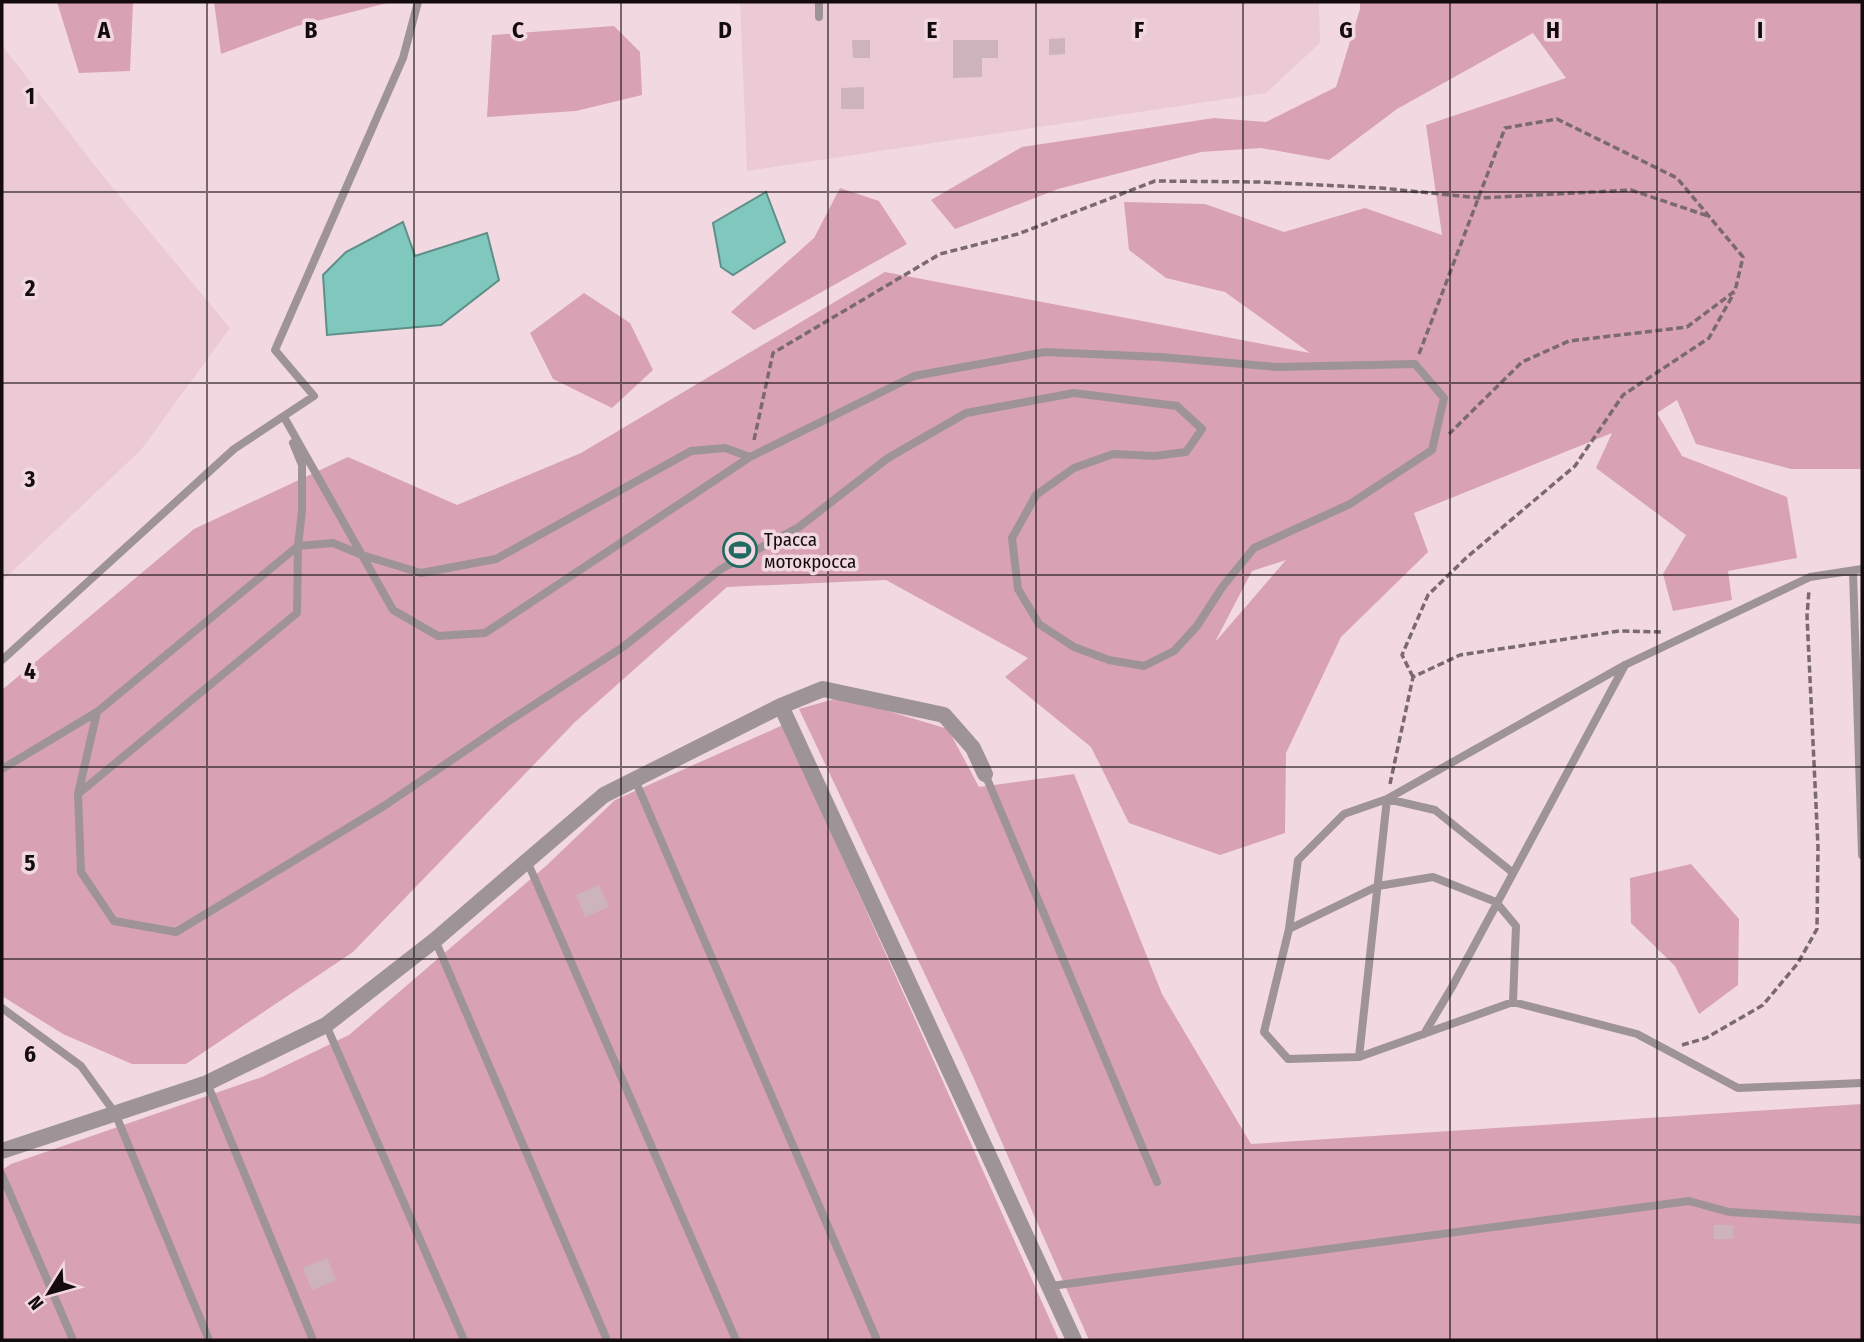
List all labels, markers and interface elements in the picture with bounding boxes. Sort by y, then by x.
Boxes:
text: A [97,16,111,44]
text: B [305,16,318,44]
text: C [512,16,524,44]
text: D [718,16,732,44]
text: E [927,16,938,44]
text: F [1134,16,1144,44]
text: G [1339,16,1353,44]
text: H [1546,16,1560,44]
text: I [1757,16,1763,44]
text: 1 [25,82,35,110]
text: 2 [24,274,36,302]
text: 3 [24,465,36,493]
place label: Трасса мотокросса [764,528,856,573]
sports icon: Трасса мотокросса [721,531,759,569]
text: 4 [24,657,36,685]
text: 5 [24,849,36,877]
text: 6 [24,1040,36,1068]
north arrow [14,1258,84,1328]
text: N [23,1291,48,1314]

